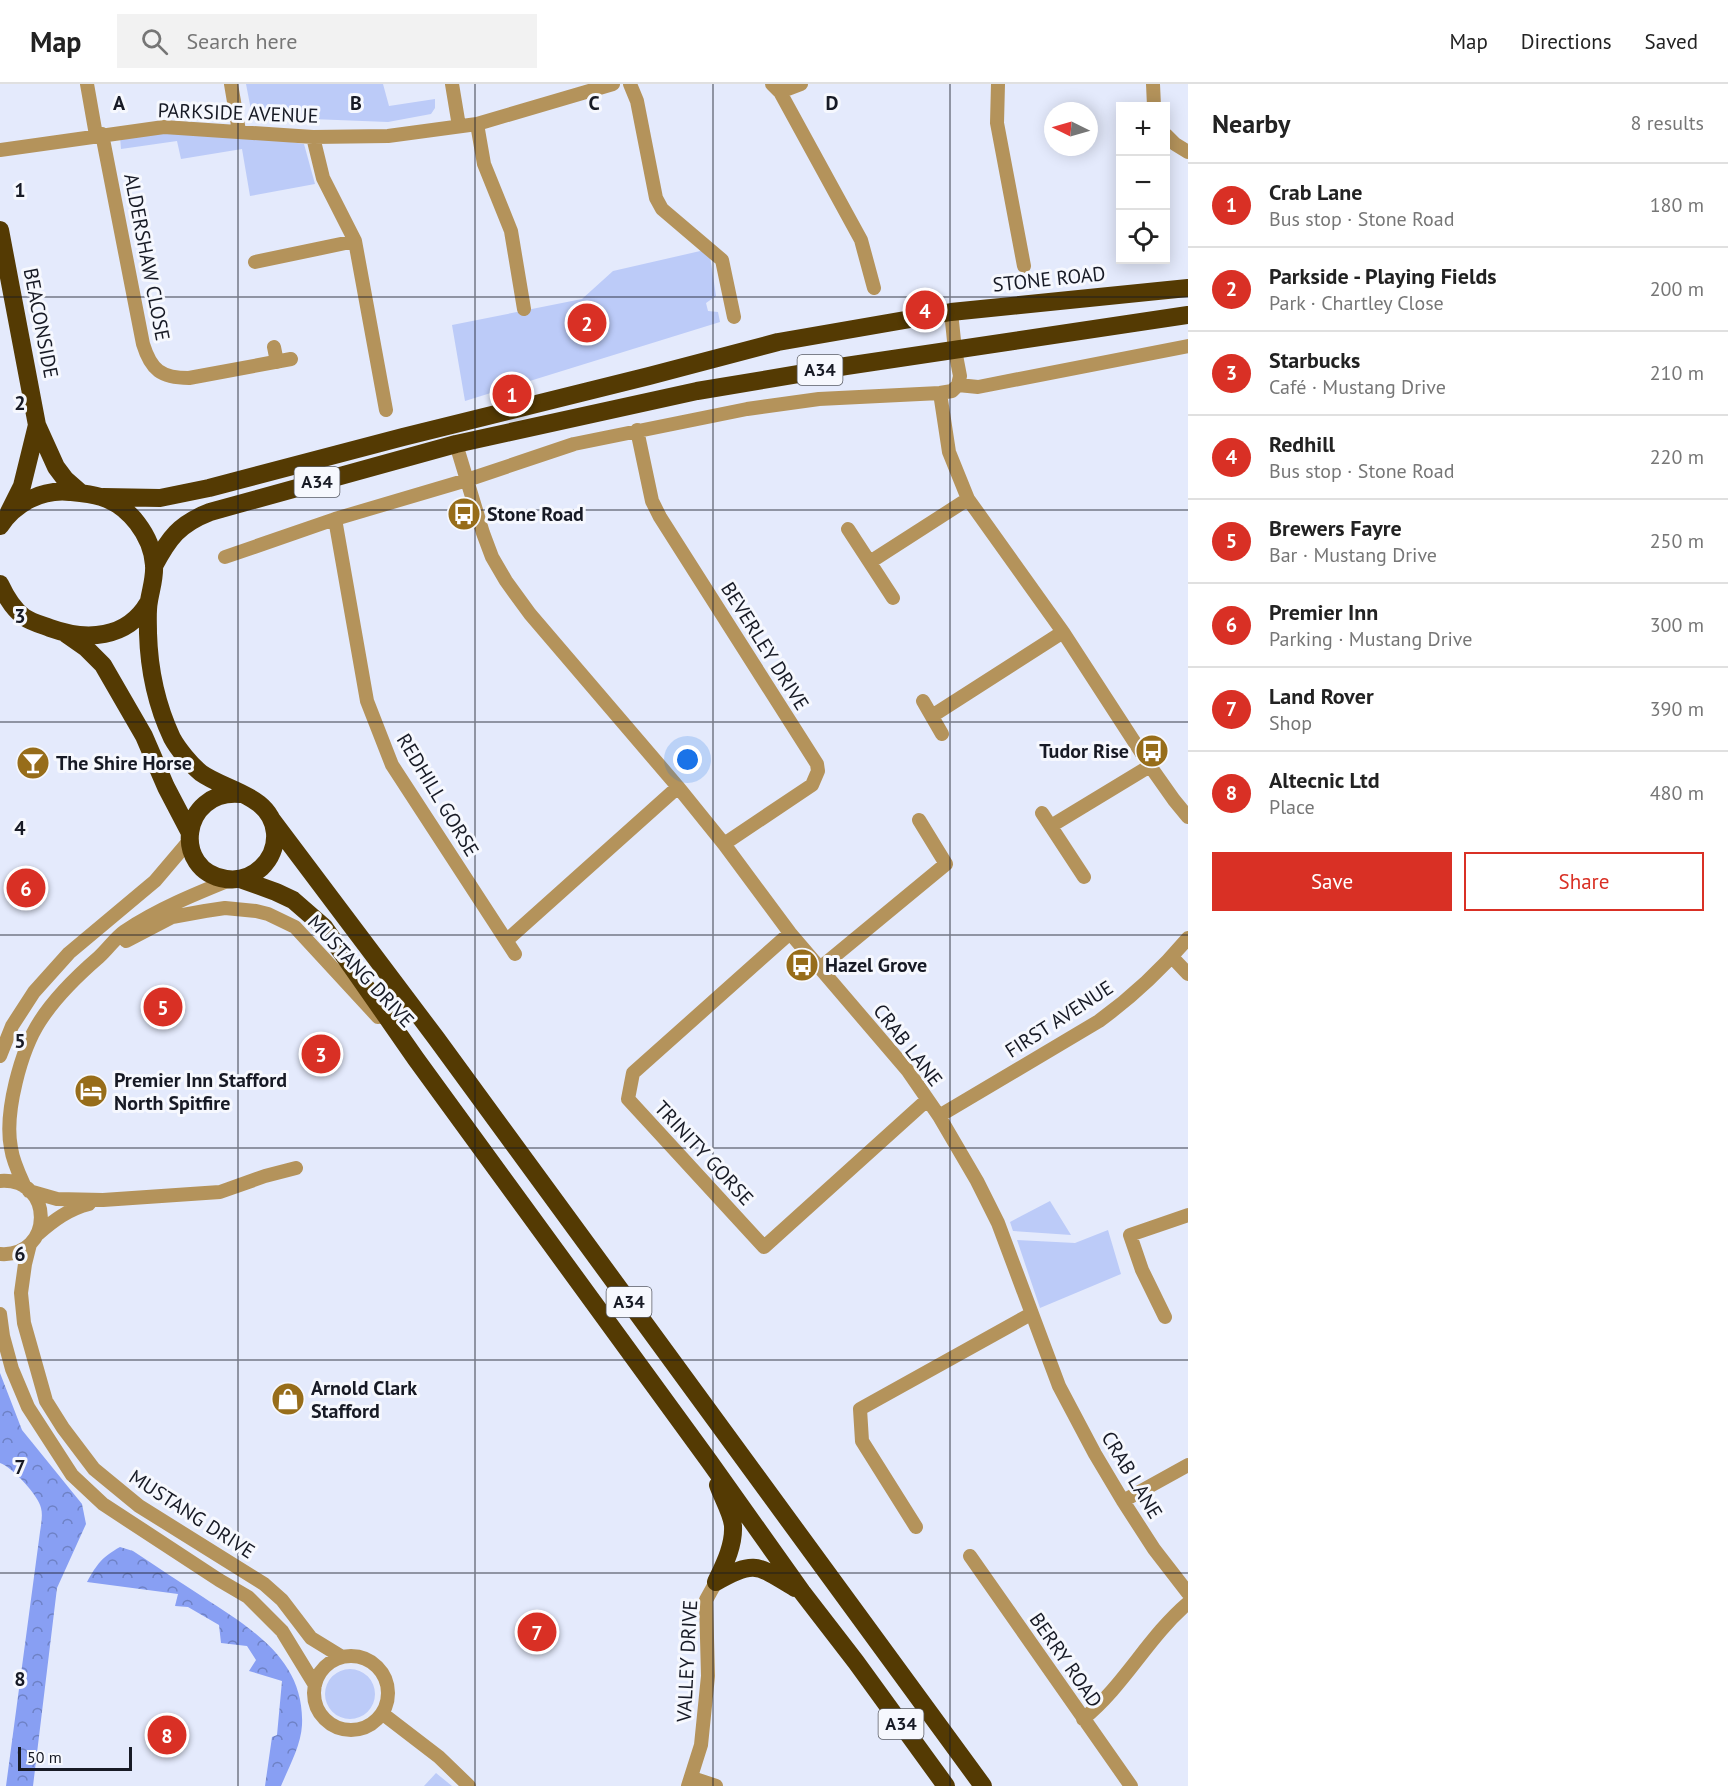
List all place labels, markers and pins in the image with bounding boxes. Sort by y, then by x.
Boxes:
pin: 4 [906,288,944,332]
pin: 2 [568,300,606,346]
pin: 1 [492,372,532,416]
bus stop icon: Stone Road [446,496,482,532]
place label: Stone Road [487,501,584,527]
bus stop icon: Tudor Rise [1134,733,1170,769]
place label: Tudor Rise [1039,738,1129,764]
bar icon: The Shire Horse [15,745,51,781]
place label: The Shire Horse [56,750,192,776]
pin: 6 [6,866,46,910]
bus stop icon: Hazel Grove [784,947,820,983]
place label: Hazel Grove [825,952,927,978]
pin: 5 [144,984,182,1030]
pin: 3 [302,1032,340,1076]
place label: Premier Inn Stafford North Spitfire [114,1067,287,1116]
hotel icon: Premier Inn Stafford North Spitfire [73,1073,109,1109]
place label: Arnold Clark Stafford [311,1375,417,1424]
shop icon: Arnold Clark Stafford [270,1381,306,1417]
pin: 7 [518,1610,556,1654]
pin: 8 [148,1712,186,1758]

